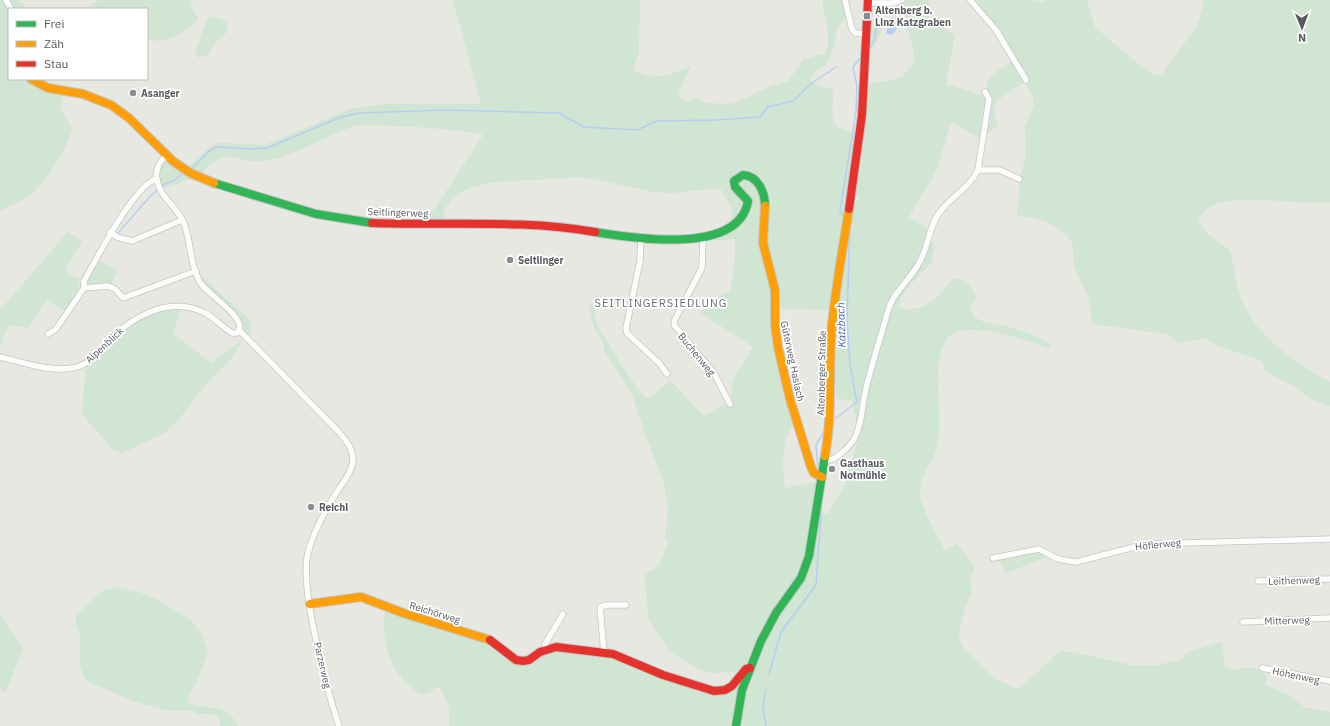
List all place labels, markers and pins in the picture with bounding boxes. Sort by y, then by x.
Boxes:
place label: Altenberg b. Linz Katzgraben [875,4,951,29]
marker: Altenberg b. Linz Katzgraben [862,11,872,21]
place label: Asanger [141,87,180,100]
marker: Asanger [128,88,138,98]
place label: Seitlinger [518,254,564,267]
marker: Seitlinger [505,255,515,265]
place label: Gasthaus Notmühle [840,457,887,482]
marker: Gasthaus Notmühle [827,464,837,474]
place label: Reichl [319,501,348,514]
marker: Reichl [306,502,316,512]

